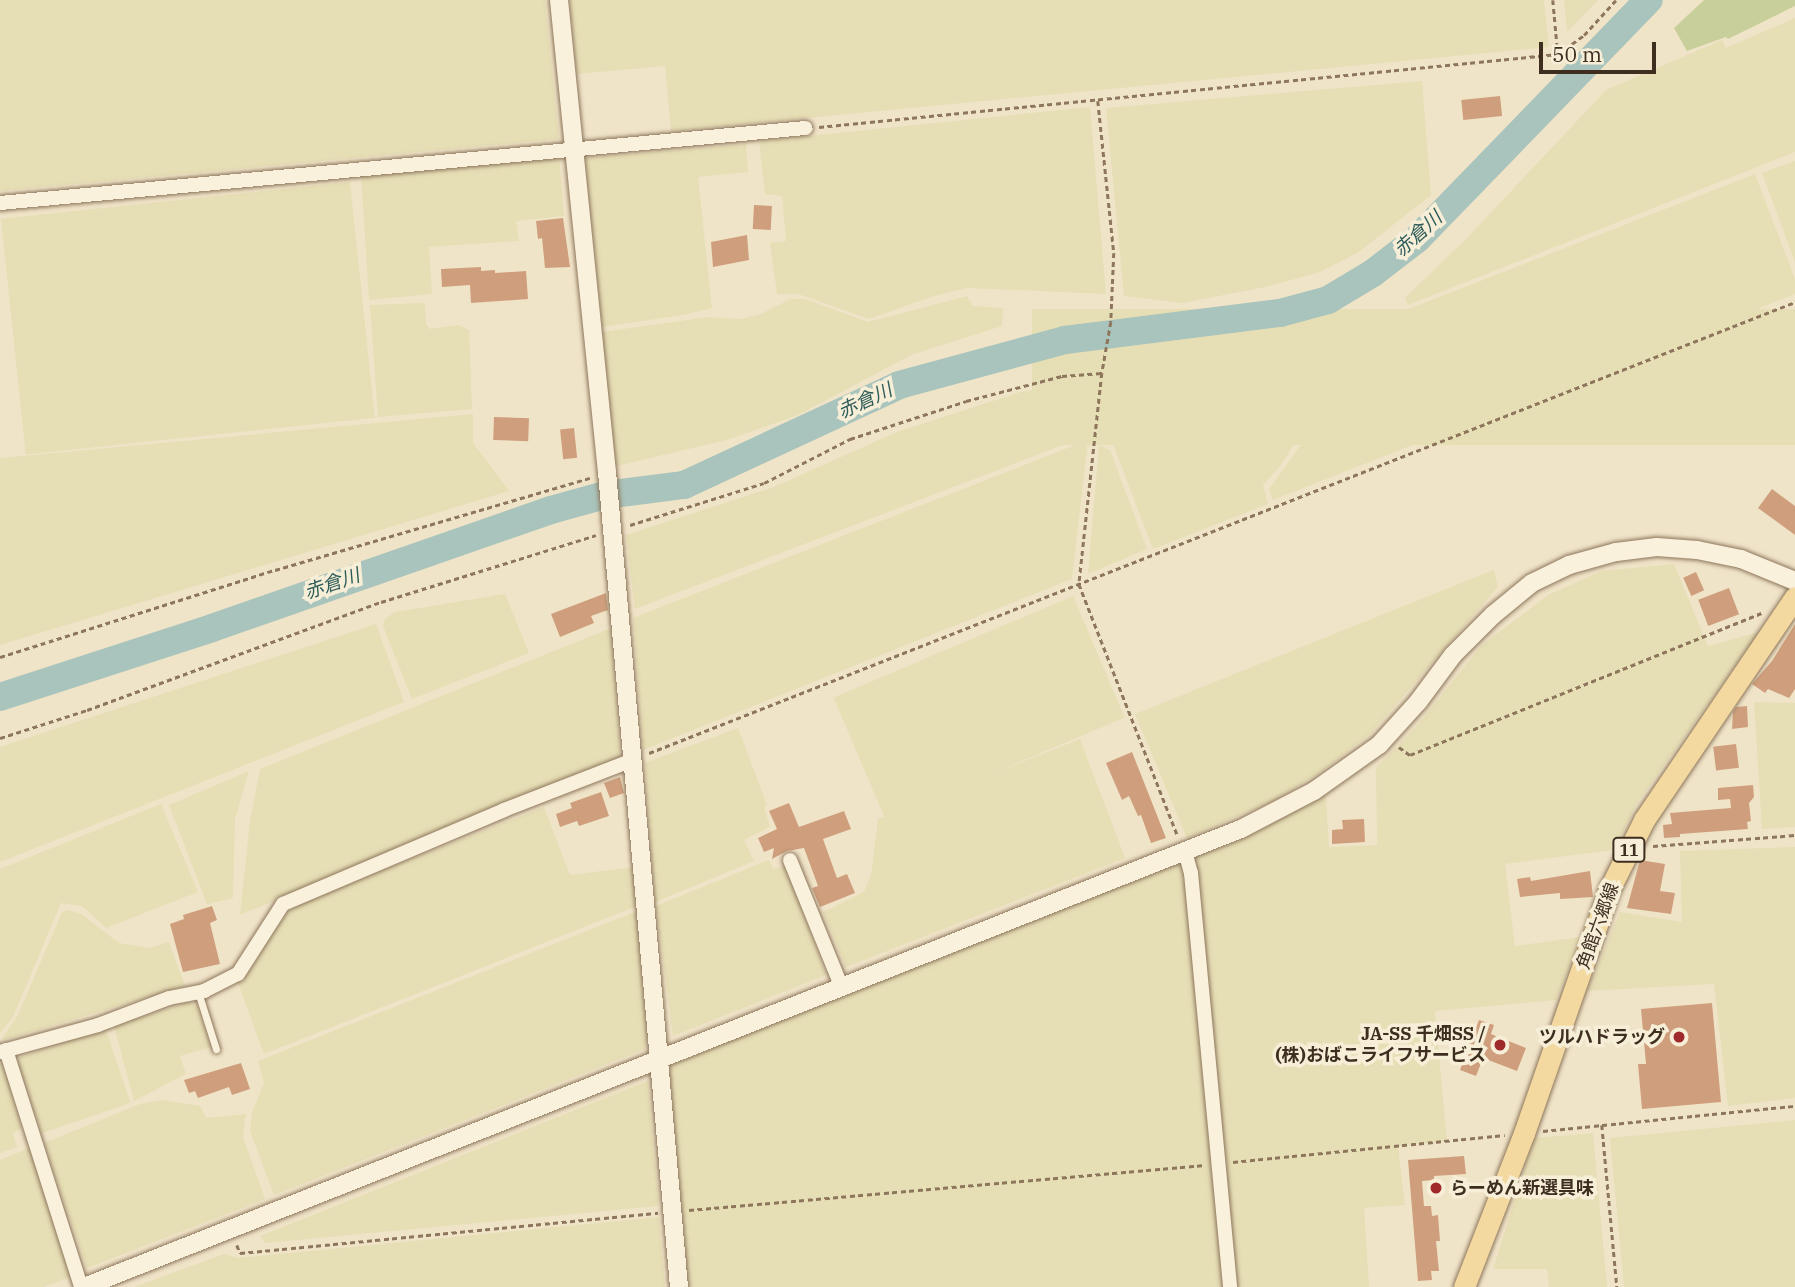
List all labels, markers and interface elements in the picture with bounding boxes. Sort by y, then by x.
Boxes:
scale bar [1543,28,1660,72]
text: 50 m [1552,40,1602,68]
water label: 赤倉川 [1389,206,1447,262]
water label: 赤倉川 [834,379,896,423]
water label: 赤倉川 [301,564,363,604]
road number: 11 [1612,838,1646,862]
street label: 角館六郷線 [1572,880,1624,972]
place label: JA-SS 千畑SS / (株)おばこライフサービス [1275,1024,1486,1066]
place label: ツルハドラッグ [1539,1026,1665,1048]
marker: ツルハドラッグ [1671,1029,1687,1045]
marker: JA-SS 千畑SS / (株)おばこライフサービス [1492,1037,1508,1053]
place label: らーめん新選具味 [1450,1177,1594,1199]
marker: らーめん新選具味 [1428,1180,1444,1196]

